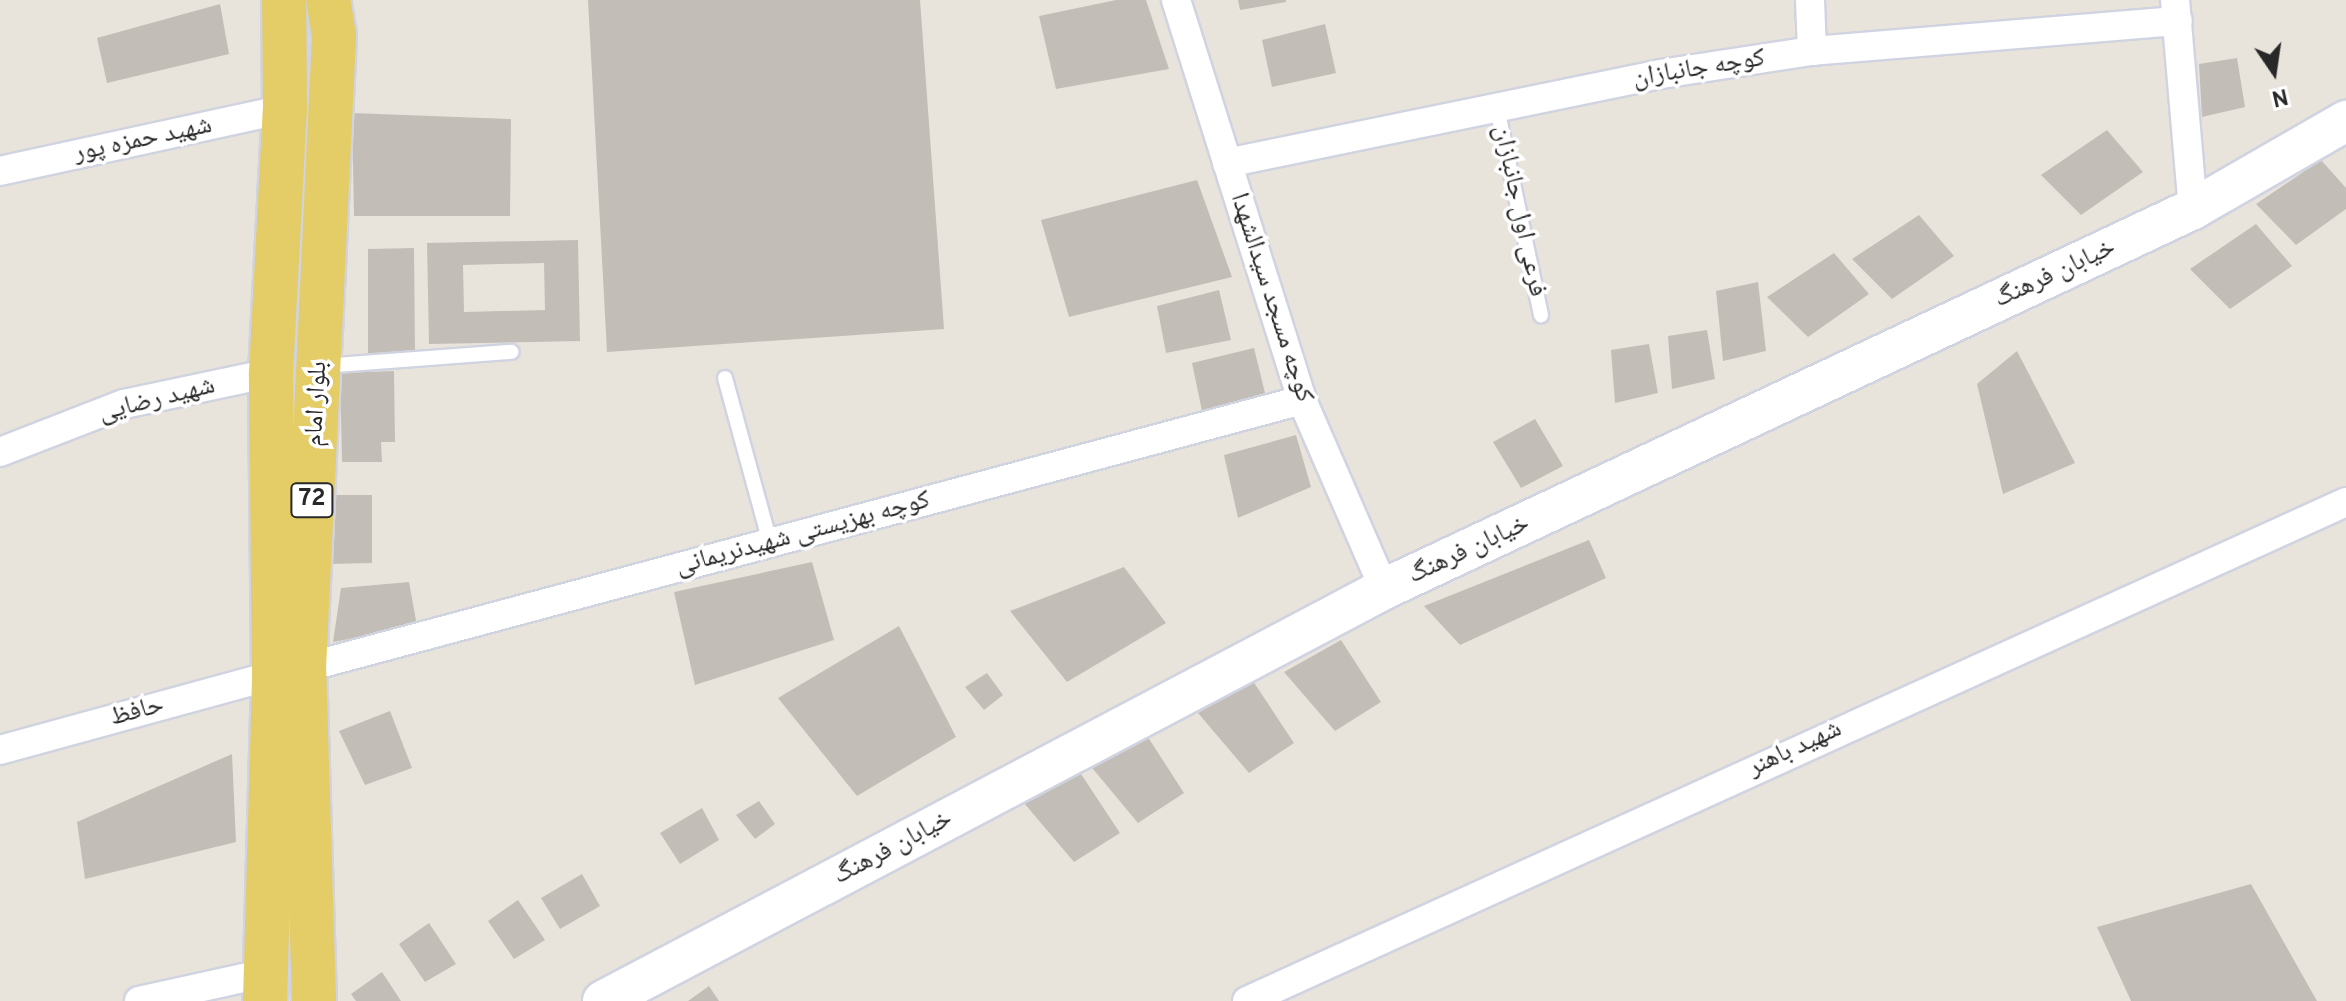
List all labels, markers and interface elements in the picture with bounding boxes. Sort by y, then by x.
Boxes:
north arrow [2234,32,2314,112]
street label: کوچه جانبازان [1631,43,1767,95]
text: N [2269,81,2290,111]
street label: شهید حمزه پور [71,110,215,170]
street label: فرعی اول جانبازان [1486,122,1552,300]
street label: کوچه مسجد سیدالشهدا [1222,189,1320,407]
street label: خیابان فرهنگ [1990,232,2120,316]
street label: بلوار امام [299,361,335,447]
street label: شهید رضایی [96,371,218,429]
road number: 72 [290,480,334,520]
street label: کوچه بهزیستی شهیدنریمانی [672,485,934,583]
street label: خیابان فرهنگ [1404,508,1534,592]
street label: حافظ [107,690,167,734]
street label: شهید باهنر [1743,714,1847,784]
street label: خیابان فرهنگ [828,804,958,892]

